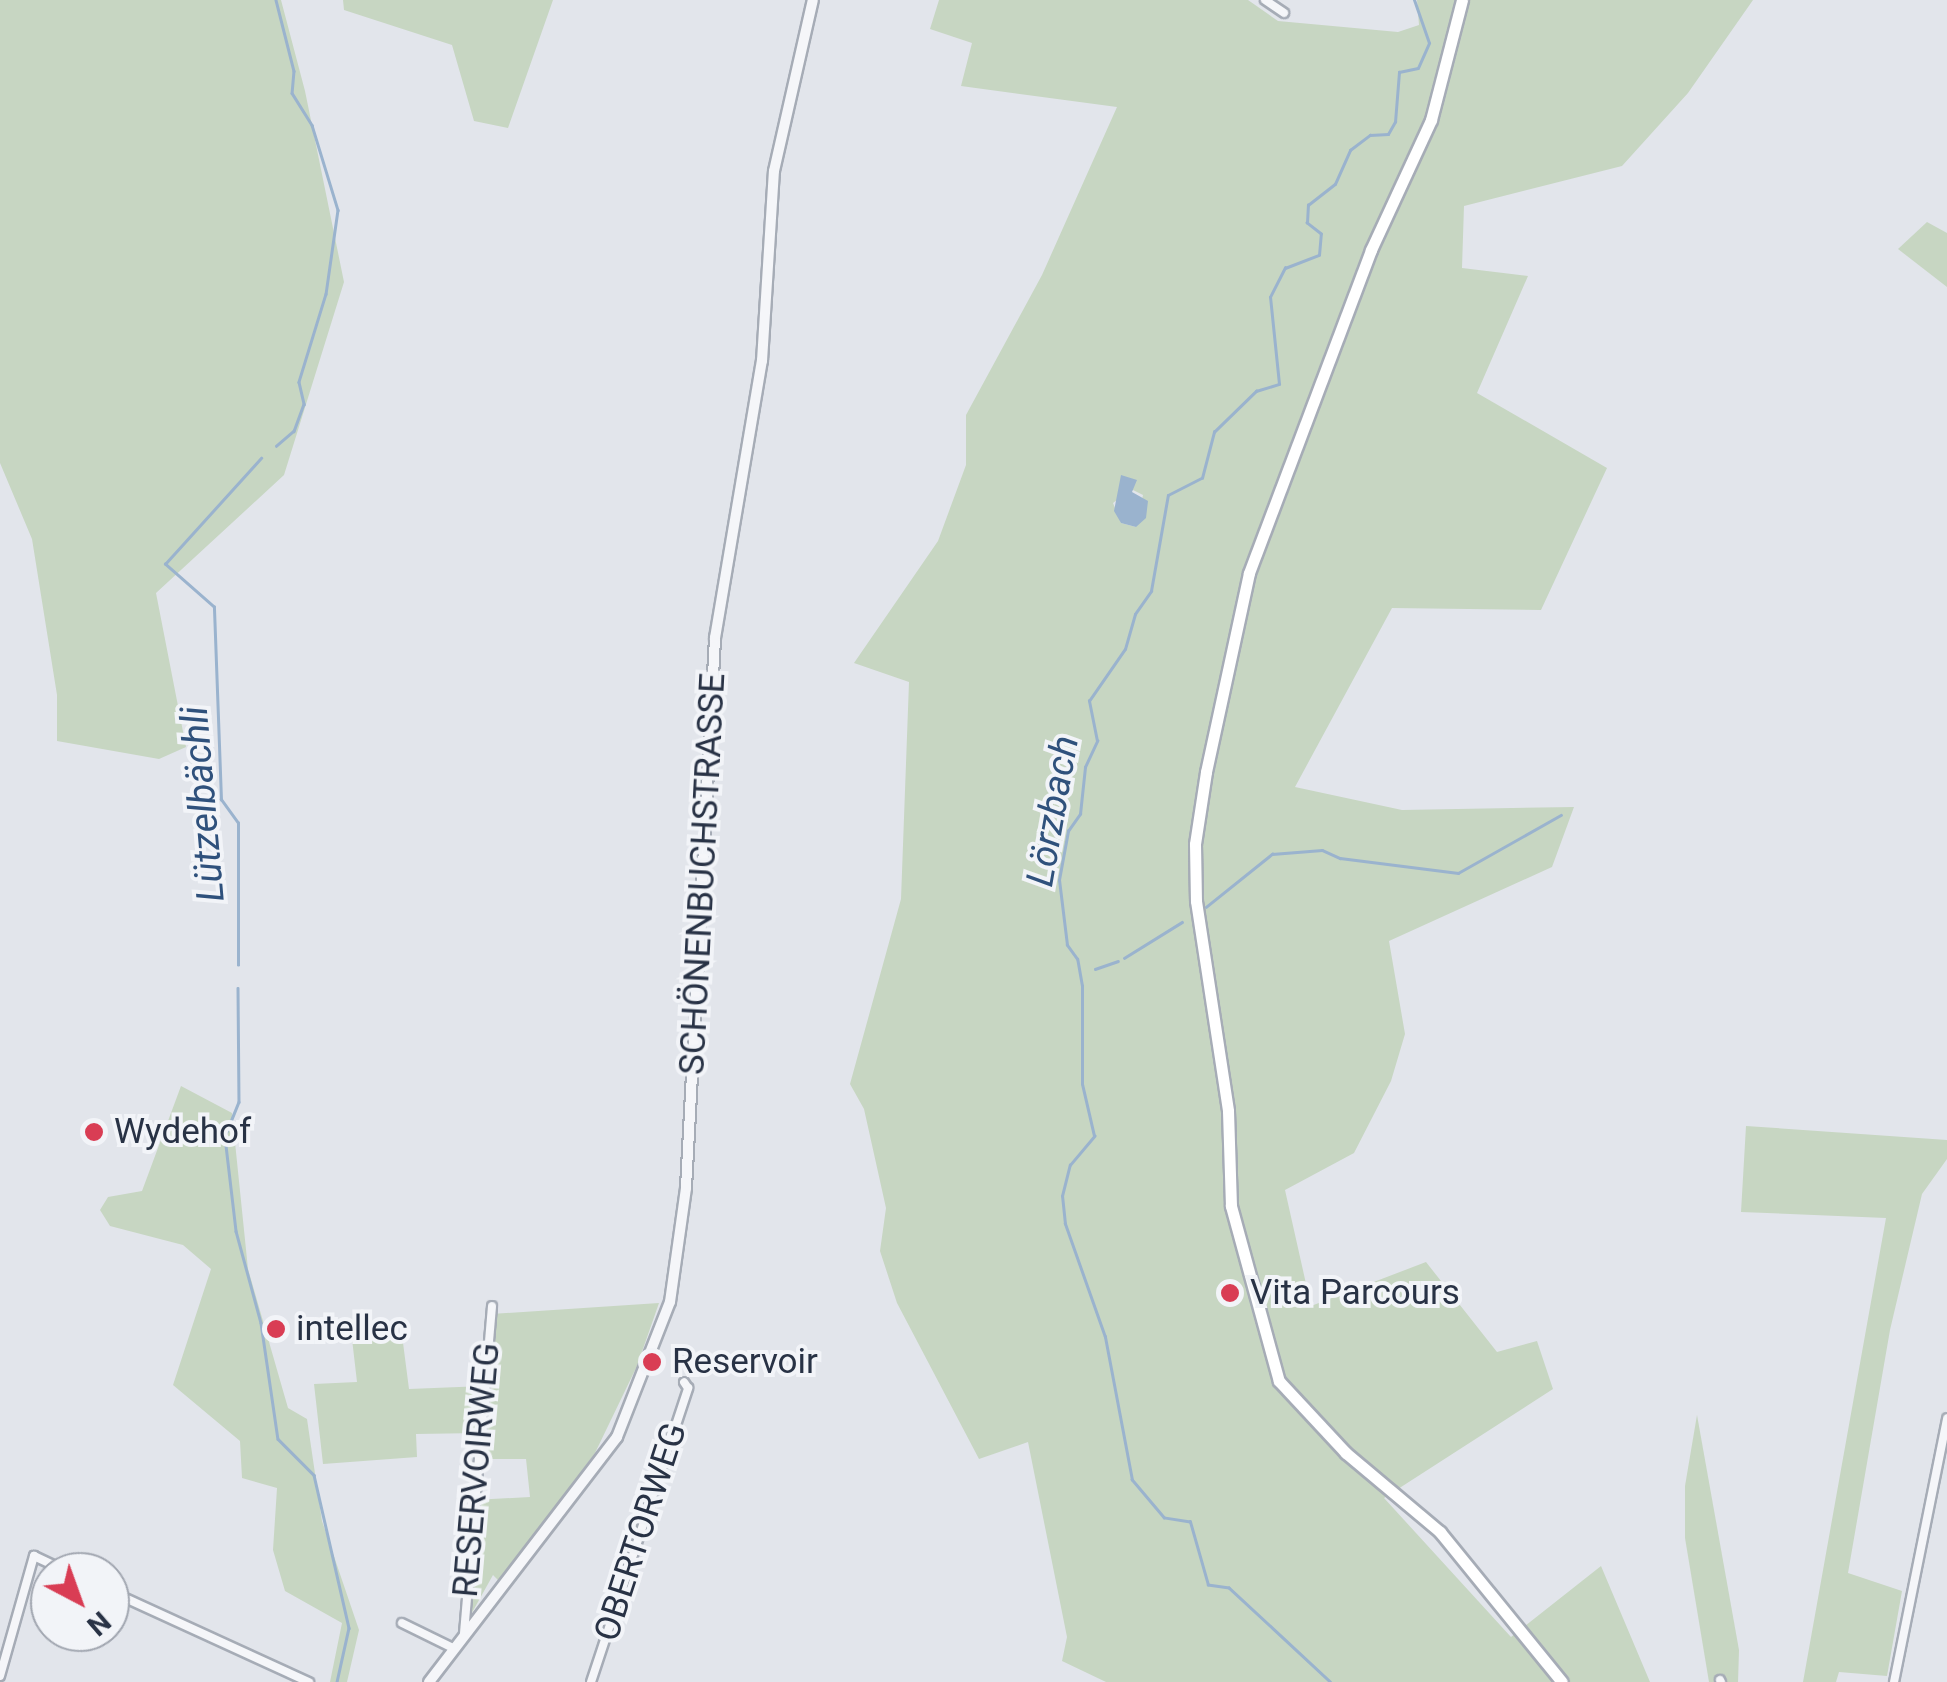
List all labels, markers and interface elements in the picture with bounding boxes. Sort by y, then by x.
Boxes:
street label: SCHÖNENBUCHSTRASSE [672,672,734,1076]
water label: Lützelbächli [172,704,234,904]
water label: Lörzbach [1017,732,1089,890]
place label: Wydehof [114,1111,251,1153]
marker: Wydehof [83,1121,105,1143]
place label: Vita Parcours [1250,1272,1460,1314]
marker: Vita Parcours [1219,1282,1241,1304]
place label: intellec [296,1308,408,1350]
marker: intellec [265,1318,287,1340]
street label: RESERVOIRWEG [445,1341,509,1599]
place label: Reservoir [672,1341,818,1383]
marker: Reservoir [641,1351,663,1373]
street label: OBERTORWEG [586,1418,696,1646]
north arrow [30,1552,130,1652]
text: N [80,1605,117,1642]

